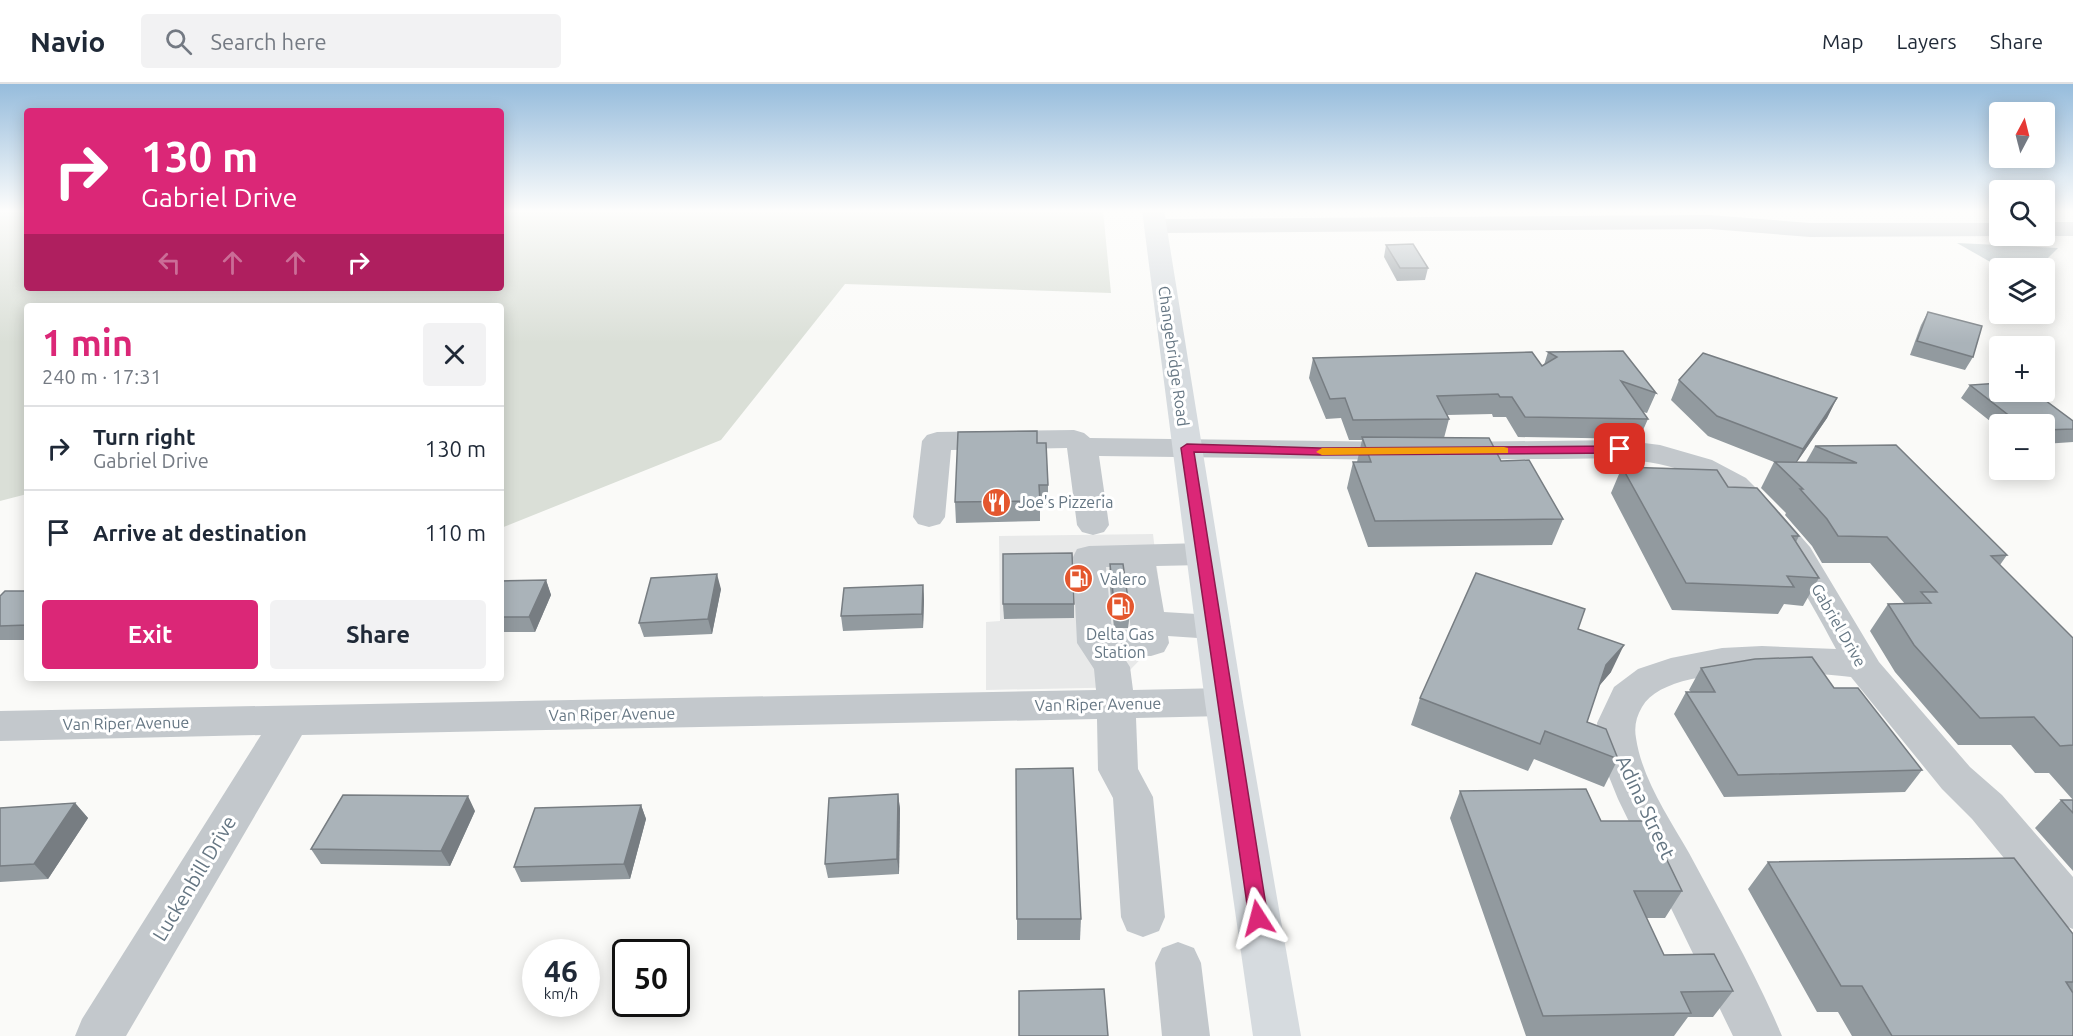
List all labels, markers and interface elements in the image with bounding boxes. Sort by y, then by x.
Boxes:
search box [141,14,561,68]
icon: search [162,25,195,58]
text: Navio [30,26,105,57]
text: Search here [210,29,327,54]
text: Map [1822,29,1863,53]
text: Layers [1896,29,1957,53]
text: Share [1990,29,2043,53]
north arrow [1989,102,2055,168]
map controls [1989,102,2055,480]
icon: right [42,132,120,210]
text: 130 m [141,133,258,180]
button: search [1989,180,2055,246]
text: Gabriel Drive [141,182,297,212]
icon: left [153,246,186,279]
icon: ahead [216,246,249,279]
icon: ahead [279,246,312,279]
icon: right [342,246,375,279]
button: layers [1989,258,2055,324]
street label: Changebridge Road [1155,285,1193,427]
text: 1 min [42,322,133,363]
button: close [423,323,486,386]
button: + [1989,336,2055,402]
text: 240 m · 17:31 [42,365,162,388]
button: − [1989,414,2055,480]
pin [1594,423,1645,474]
text: Turn right [93,424,195,449]
icon: right [42,432,75,465]
icon: arrive [1603,432,1636,465]
text: 130 m [425,436,486,461]
text: Gabriel Drive [93,449,209,472]
restaurant icon: Joe's Pizzeria [981,486,1013,518]
place label: Joe's Pizzeria [1018,493,1113,511]
icon: arrive [42,516,75,549]
text: Arrive at destination [93,520,307,545]
text: 110 m [425,520,486,545]
fuel station icon: Valero [1063,563,1095,595]
place label: Valero [1100,570,1147,588]
street label: Gabriel Drive [1808,580,1870,670]
fuel station icon: Delta Gas Station [1104,590,1136,622]
button: Exit [42,600,258,669]
button: Share [270,600,486,669]
place label: Delta Gas Station [1086,625,1154,661]
street label: Van Riper Avenue [1035,694,1161,714]
street label: Van Riper Avenue [549,704,675,724]
street label: Van Riper Avenue [63,713,189,733]
street label: Adina Street [1612,752,1680,863]
street label: Luckenbill Drive [148,811,240,945]
position arrow [1226,886,1290,950]
speed limit sign: 50 [612,939,690,1017]
text: 46 [544,954,578,988]
text: km/h [544,985,578,1002]

